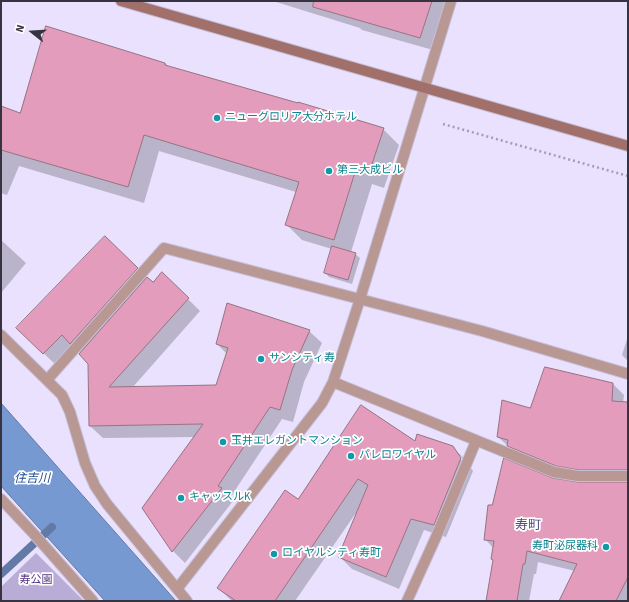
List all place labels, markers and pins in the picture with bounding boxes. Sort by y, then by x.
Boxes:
place label: ニューグロリア大分ホテル [225,111,357,125]
marker: ニューグロリア大分ホテル [212,113,222,123]
place label: 第三大成ビル [337,164,403,178]
marker: 第三大成ビル [324,166,334,176]
place label: サンシティ寿 [269,352,335,366]
marker: サンシティ寿 [256,354,266,364]
place label: 玉井エレガントマンション [231,435,363,449]
marker: 玉井エレガントマンション [218,437,228,447]
place label: パレロワイヤル [359,449,436,463]
marker: パレロワイヤル [346,451,356,461]
place label: キャッスルK [189,491,250,505]
marker: キャッスルK [176,493,186,503]
place label: 寿町泌尿器科 [532,540,598,554]
marker: 寿町泌尿器科 [601,542,611,552]
place label: ロイヤルシティ寿町 [282,547,381,561]
marker: ロイヤルシティ寿町 [269,549,279,559]

